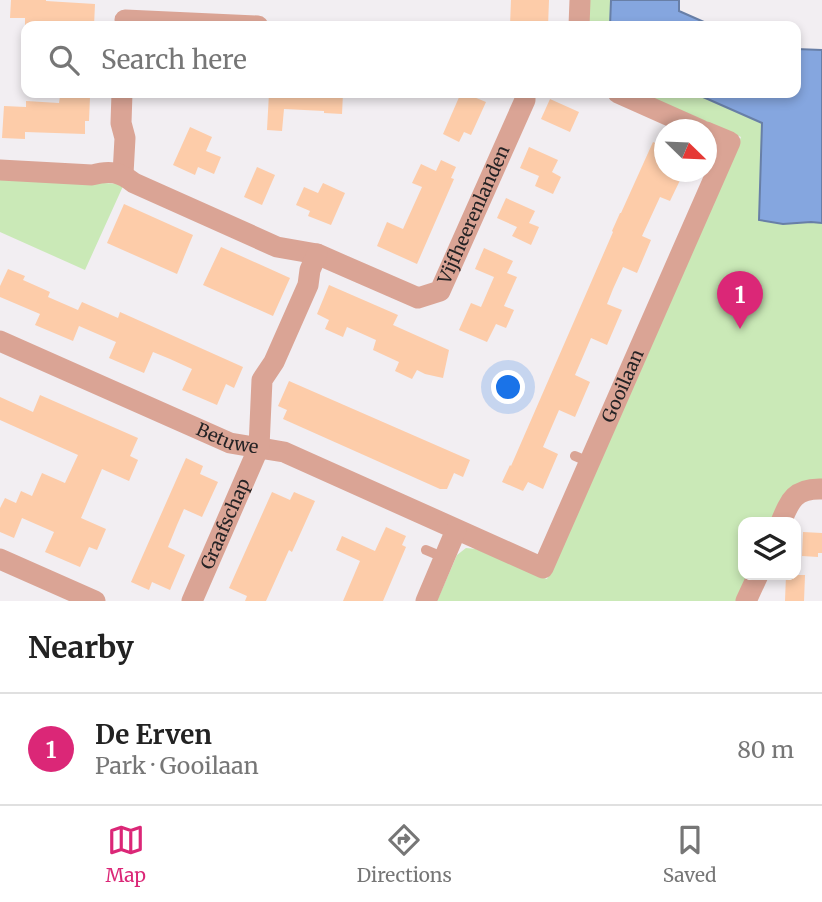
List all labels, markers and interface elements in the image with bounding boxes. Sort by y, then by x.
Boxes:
search box [21,21,801,98]
icon: search [45,41,83,79]
text: Search here [101,43,247,76]
north arrow [654,119,717,182]
street label: Vijfheerenlanden [432,142,514,288]
pin: 1 [717,271,763,329]
street label: Gooilaan [596,345,649,426]
your location [491,370,525,404]
street label: Betuwe [193,417,260,459]
street label: Graafschap [195,475,255,573]
map controls [738,517,801,580]
button: layers [738,517,801,580]
text: Nearby [28,628,134,666]
text: De Erven [95,718,212,751]
text: 1 [46,735,56,764]
text: 80 m [737,735,794,764]
text: Park · Gooilaan [95,751,259,780]
tab: Map [105,821,146,887]
tab: Directions [357,821,452,887]
tab: Saved [663,821,717,887]

